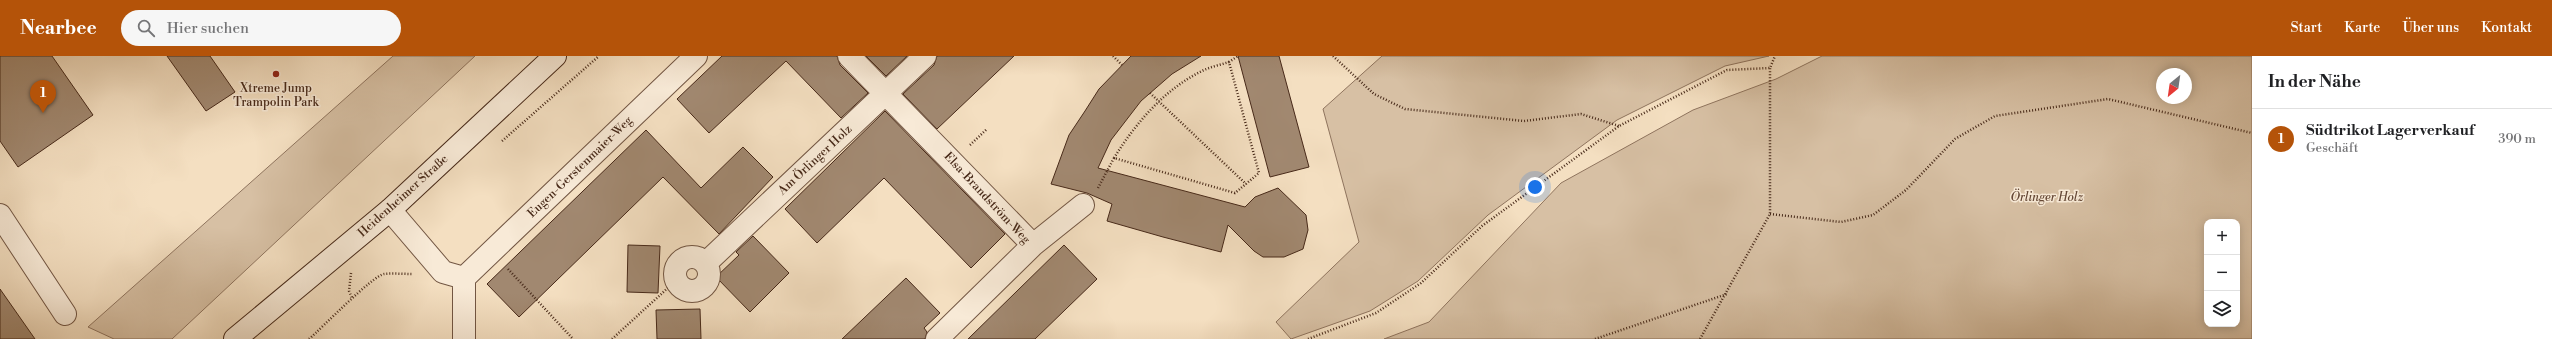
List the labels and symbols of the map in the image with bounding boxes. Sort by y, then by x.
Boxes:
north arrow [2156,68,2192,104]
marker: Xtreme Jump Trampolin Park [271,69,281,79]
pin: 1 [30,80,56,113]
place label: Xtreme Jump Trampolin Park [233,81,319,110]
street label: Eugen-Gerstenmaier-Weg [524,112,636,221]
street label: Am Örlinger Holz [773,120,855,199]
street label: Elsa-Brandström-Weg [941,149,1034,248]
street label: Heidenheimer Straße [355,152,451,240]
your location [1525,177,1545,197]
park label: Örlinger Holz [2011,188,2084,205]

